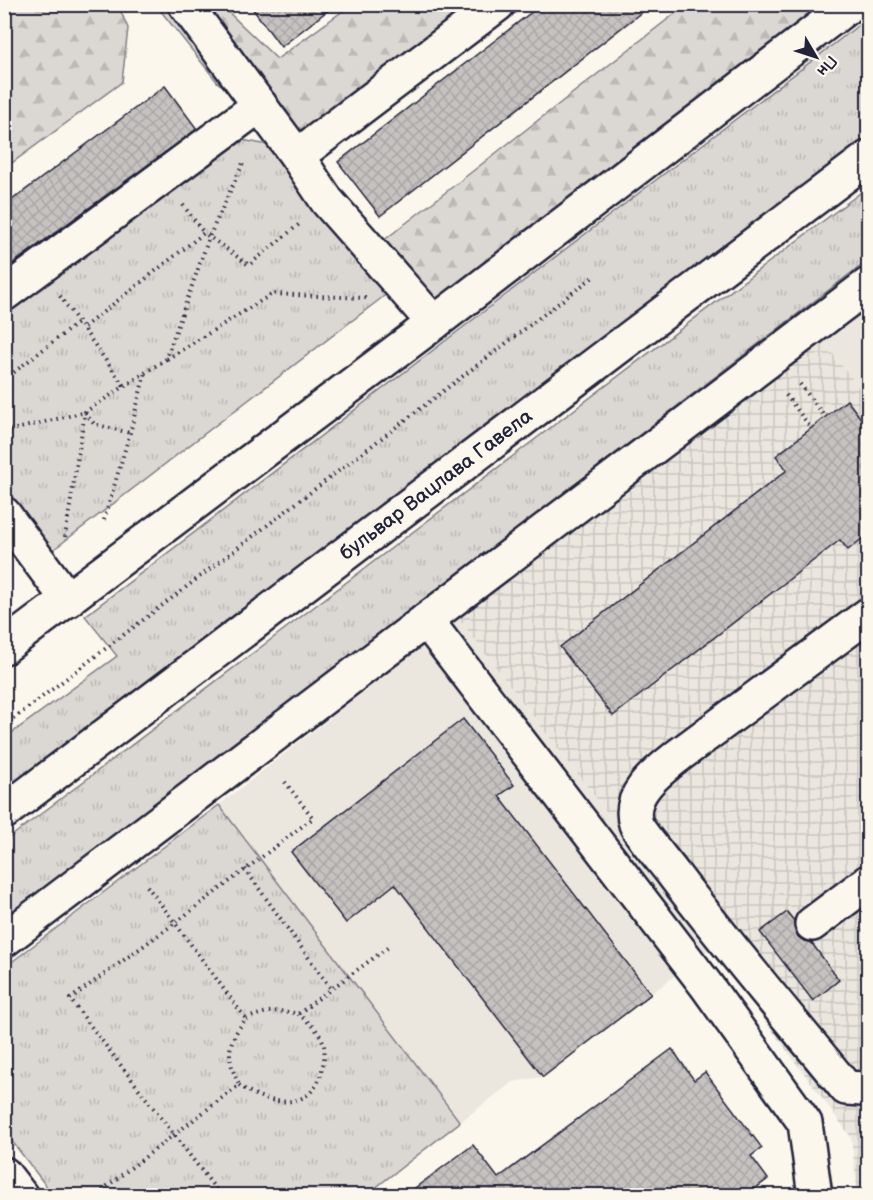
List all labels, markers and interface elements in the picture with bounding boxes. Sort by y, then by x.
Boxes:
north arrow [786,27,846,87]
text: Пн [812,51,841,80]
street label: бульвар Вацлава Гавела [335,404,537,565]

